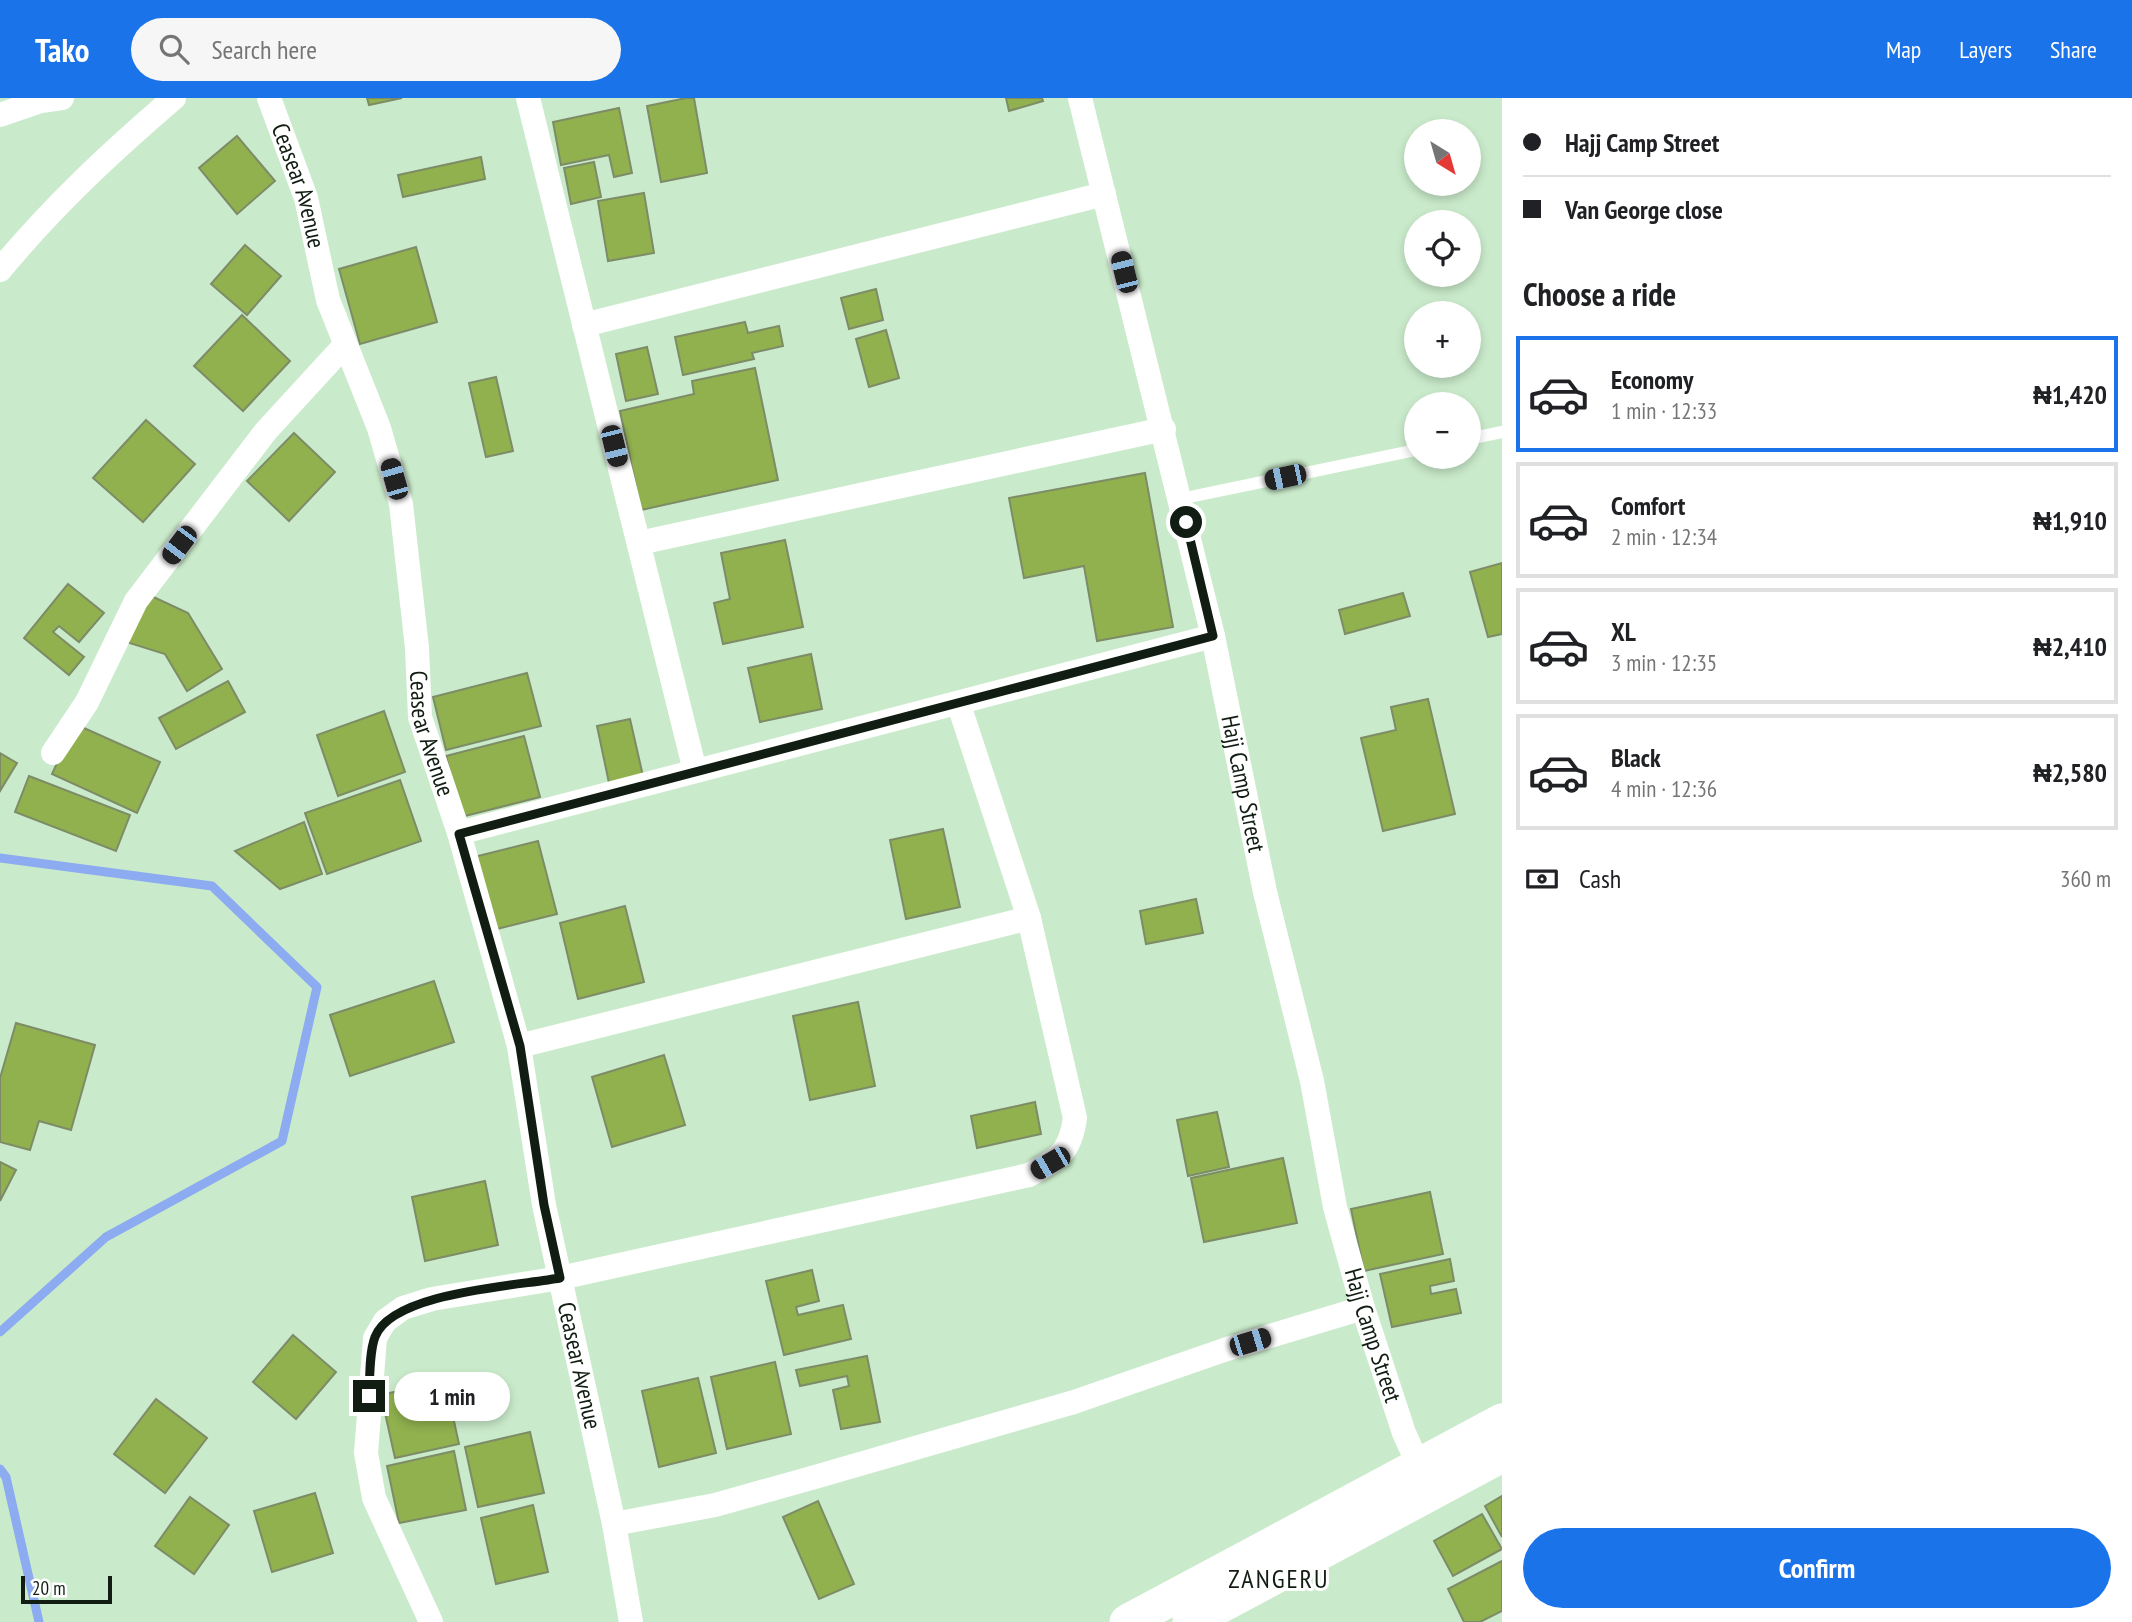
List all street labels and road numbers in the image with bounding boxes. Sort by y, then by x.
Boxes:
street label: Ceasear Avenue [265,119,332,251]
street label: Ceasear Avenue [403,670,462,800]
street label: Hajj Camp Street [1214,712,1273,855]
street label: Hajj Camp Street [1338,1265,1409,1407]
street label: Ceasear Avenue [551,1299,609,1432]

